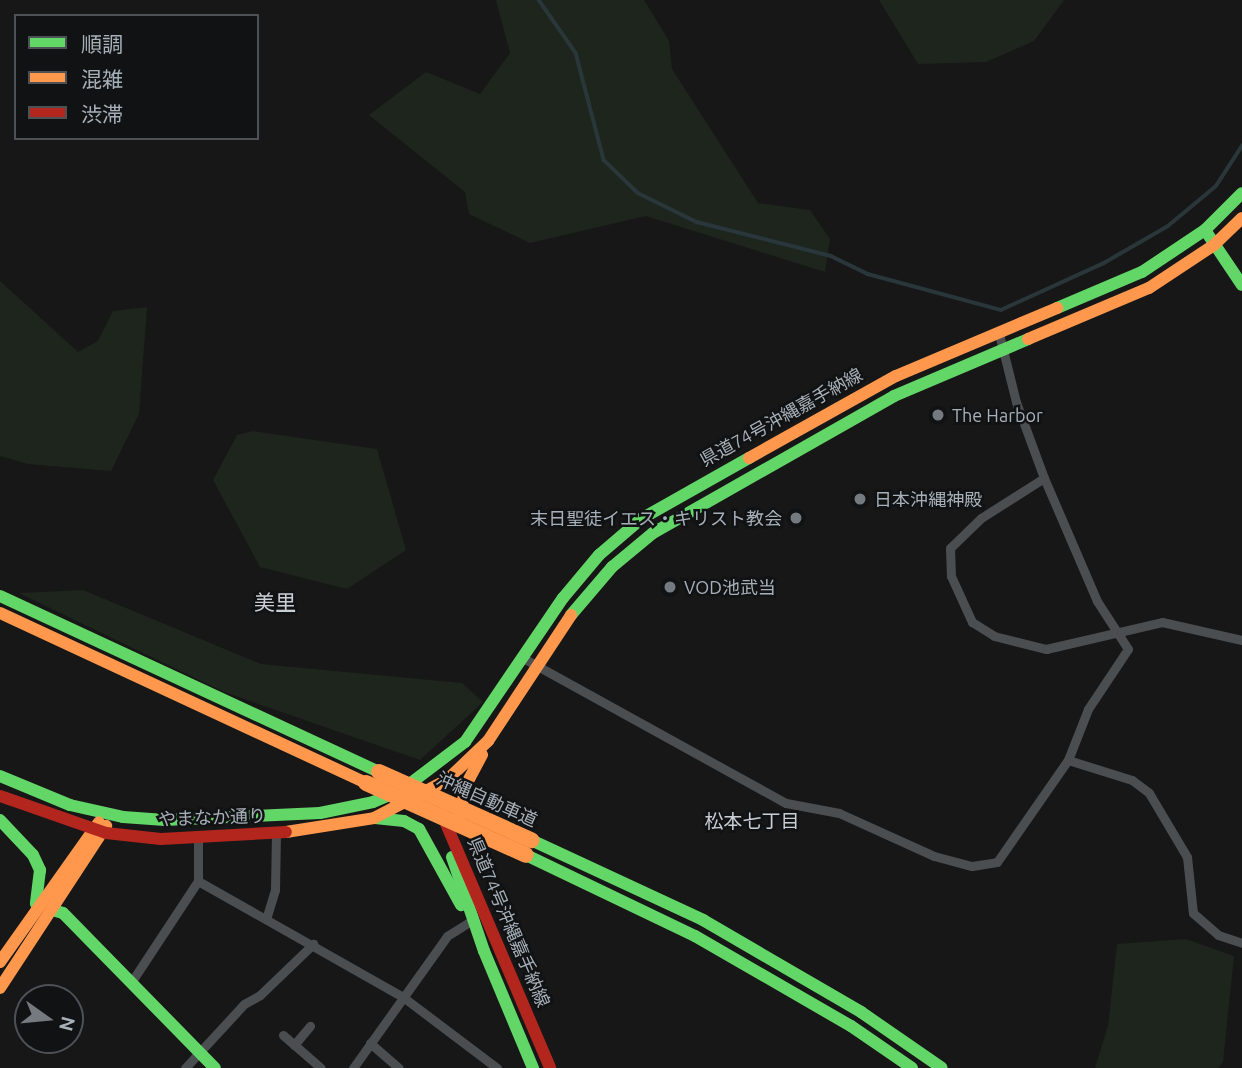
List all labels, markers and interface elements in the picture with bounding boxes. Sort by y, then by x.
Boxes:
legend [14,14,259,140]
text: 順調 [81,32,123,56]
text: 混雑 [81,67,123,91]
text: 渋滞 [81,102,123,126]
street label: 県道74号沖縄嘉手納線 [696,363,866,471]
place label: The Harbor [952,404,1043,426]
marker: The Harbor [930,407,946,423]
place label: 日本沖縄神殿 [874,488,982,510]
marker: 日本沖縄神殿 [852,491,868,507]
place label: 末日聖徒イエス・キリスト教会 [530,507,782,529]
marker: 末日聖徒イエス・キリスト教会 [788,510,804,526]
place label: VOD池武当 [684,576,776,598]
marker: VOD池武当 [662,579,678,595]
district label: 美里 [254,589,296,615]
street label: 沖縄自動車道 [433,767,541,831]
street label: やまなか通り [158,804,266,830]
district label: 松本七丁目 [705,811,799,833]
street label: 県道74号沖縄嘉手納線 [463,834,555,1010]
north arrow [14,984,84,1054]
text: N [55,1014,80,1034]

